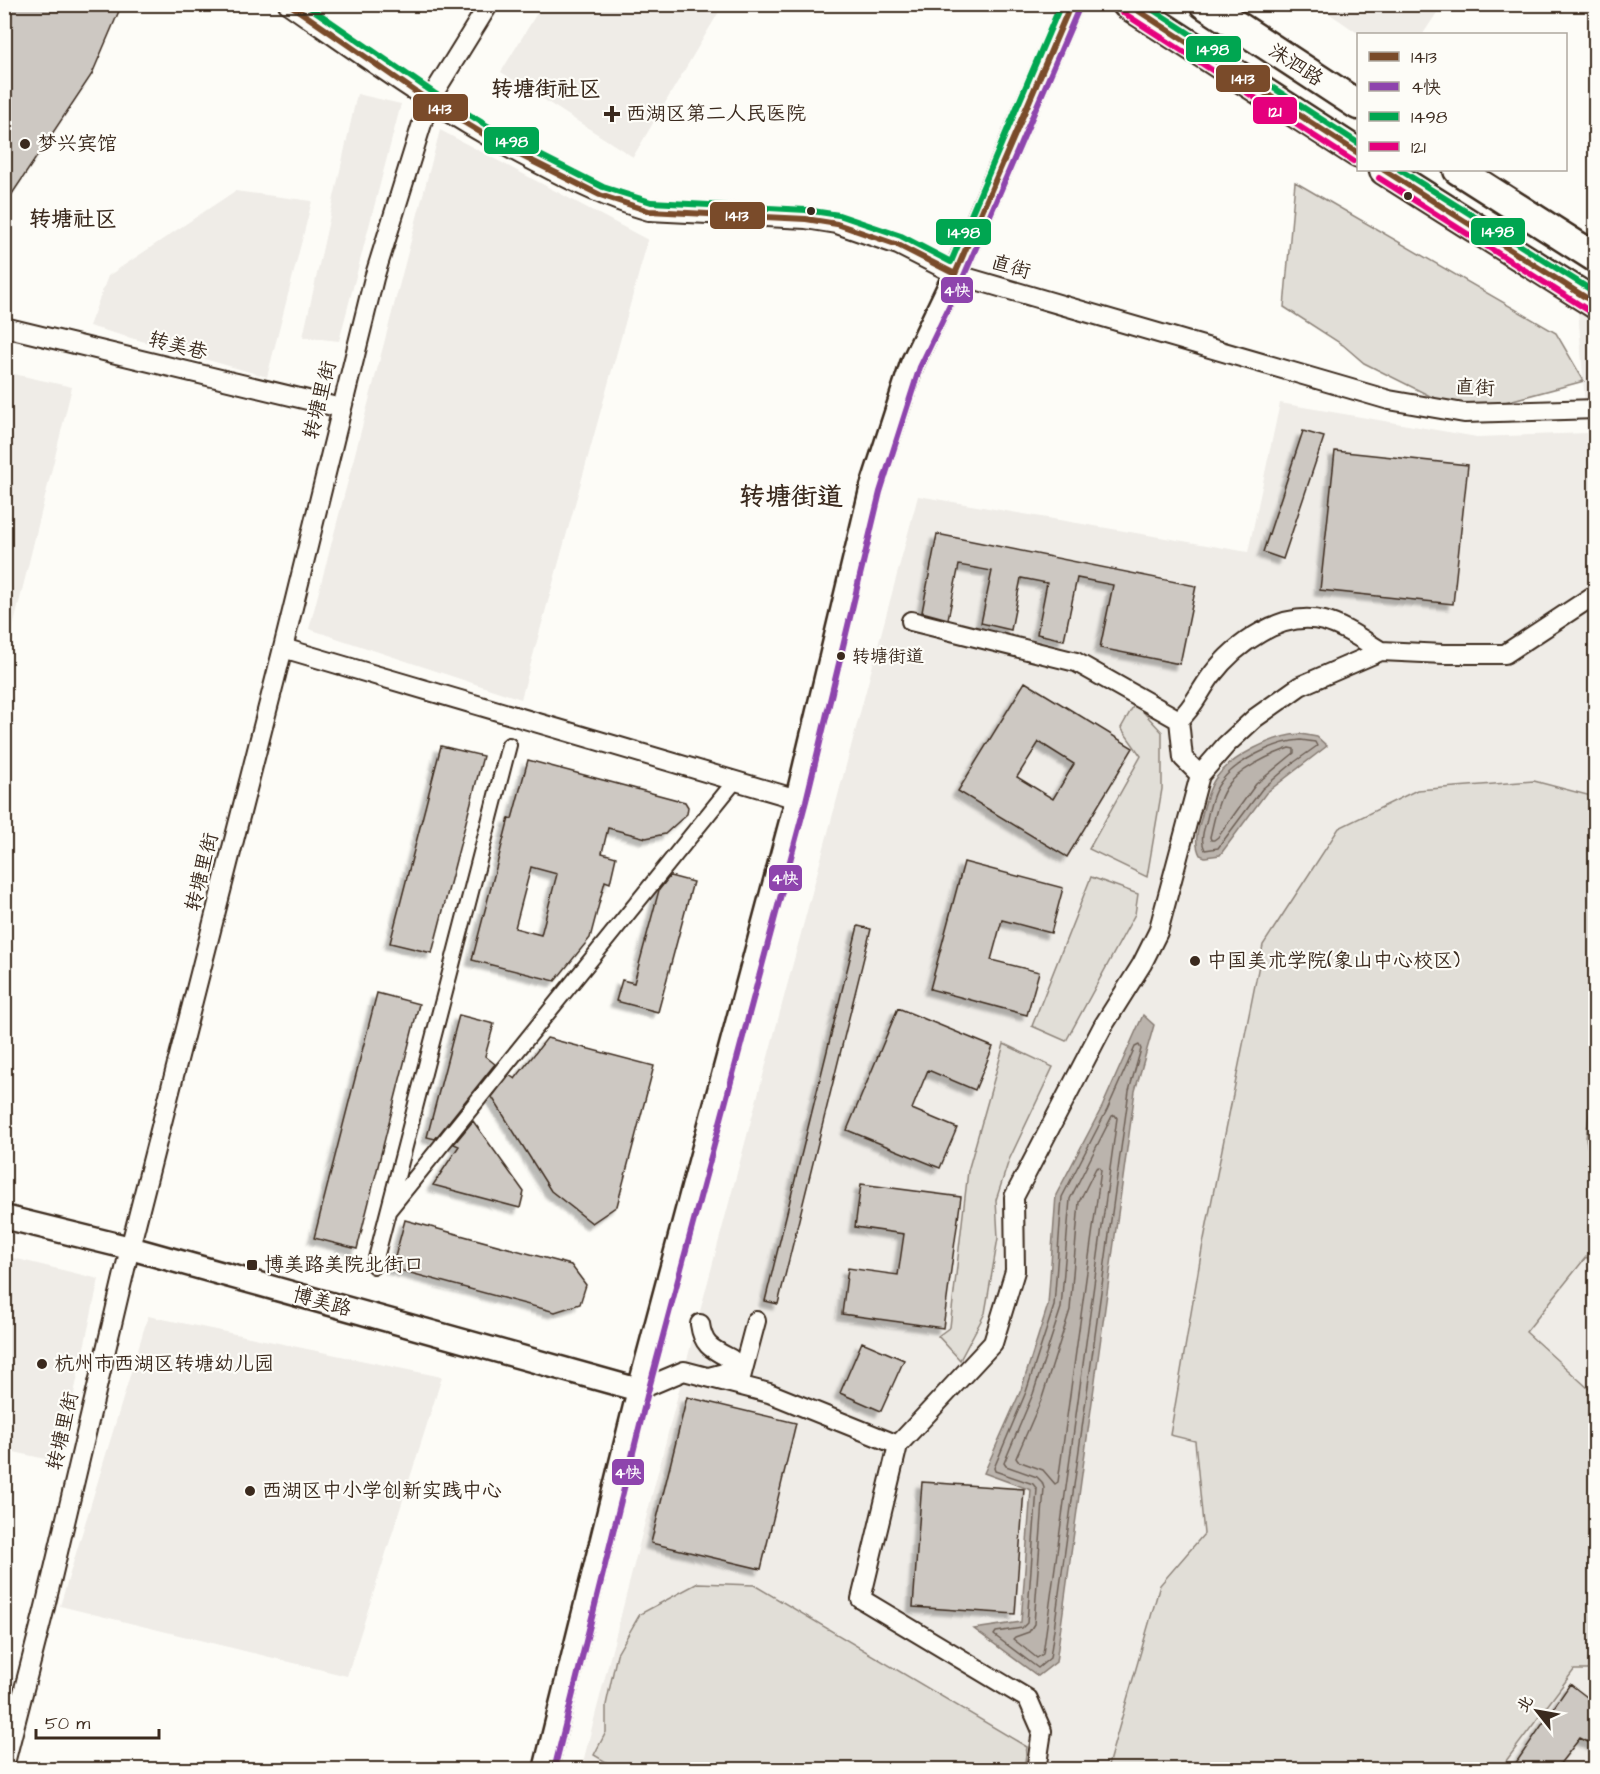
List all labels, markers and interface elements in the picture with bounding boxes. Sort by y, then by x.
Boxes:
legend [1357,33,1567,171]
line badge: 1498 [1185,35,1242,63]
street label: 洙泗路 [1263,37,1330,94]
text: 1498 [1197,39,1230,61]
text: 1413 [1411,45,1437,70]
line badge: 1413 [1215,64,1271,93]
text: 1413 [1231,68,1255,90]
district label: 转塘街社区 [491,74,601,105]
text: 4快 [1411,75,1441,100]
line badge: 1413 [412,93,469,122]
line badge: 121 [1252,96,1298,125]
text: 1413 [428,98,452,120]
place label: 西湖区第二人民医院 [626,100,806,128]
text: 121 [1268,101,1283,123]
marker: 西湖区第二人民医院 [603,105,621,123]
text: 1498 [1411,105,1448,130]
line badge: 1498 [483,126,540,155]
place label: 梦兴宾馆 [37,130,117,158]
text: 1498 [496,131,529,153]
text: 121 [1411,135,1426,160]
marker: 梦兴宾馆 [18,137,32,151]
unlabelled marker [1402,190,1414,202]
line badge: 1413 [709,201,766,230]
district label: 转塘社区 [29,204,117,235]
text: 1413 [725,205,749,227]
unlabelled marker [805,205,817,217]
line badge: 1498 [1470,217,1526,246]
line badge: 1498 [935,218,992,246]
text: 1498 [1482,221,1515,243]
text: 1498 [948,222,981,244]
street label: 直街 [988,248,1034,286]
line badge: 4快 [940,276,974,304]
text: 4快 [944,280,970,302]
street label: 转美巷 [146,325,211,367]
street label: 转塘里街 [297,358,343,442]
street label: 直街 [1455,373,1495,403]
district label: 转塘街道 [739,479,843,515]
place label: 转塘街道 [852,644,924,669]
marker: 转塘街道 [835,650,847,662]
street label: 转塘里街 [179,830,225,914]
line badge: 4快 [768,864,803,892]
text: 4快 [772,868,798,890]
place label: 中国美术学院(象山中心校区) [1207,947,1460,975]
marker: 中国美术学院(象山中心校区) [1188,954,1202,968]
place label: 博美路美院北街口 [264,1251,424,1279]
marker: 博美路美院北街口 [245,1258,259,1272]
street label: 博美路 [289,1281,356,1324]
place label: 杭州市西湖区转塘幼儿园 [54,1350,274,1378]
marker: 杭州市西湖区转塘幼儿园 [35,1357,49,1371]
street label: 转塘里街 [40,1389,86,1473]
line badge: 4快 [611,1458,645,1486]
text: 4快 [615,1462,641,1484]
place label: 西湖区中小学创新实践中心 [262,1477,502,1505]
marker: 西湖区中小学创新实践中心 [243,1484,257,1498]
north arrow [1507,1681,1567,1741]
text: 北 [1511,1691,1539,1716]
scale bar [36,1702,159,1740]
text: 50 m [45,1711,90,1736]

